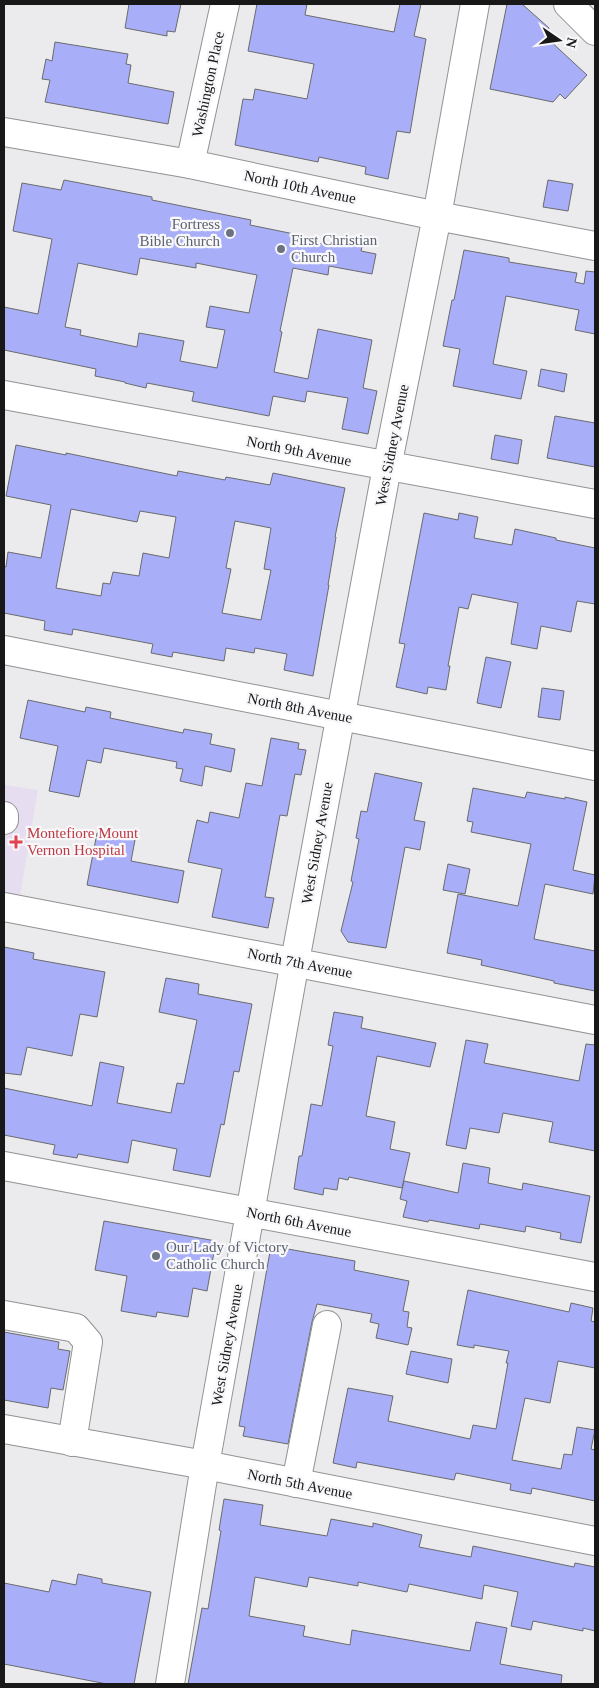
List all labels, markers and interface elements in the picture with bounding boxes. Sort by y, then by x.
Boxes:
north arrow [534,15,584,65]
street label: Washington Place [189,29,227,138]
text: N [563,36,580,49]
street label: North 10th Avenue [243,167,358,207]
place label: Fortress Bible Church [140,216,220,249]
marker: Fortress Bible Church [224,227,236,239]
place label: First Christian Church [291,232,378,265]
marker: First Christian Church [275,243,287,255]
street label: West Sidney Avenue [372,383,412,507]
street label: North 9th Avenue [245,433,353,469]
street label: North 8th Avenue [246,690,354,726]
street label: West Sidney Avenue [298,780,336,905]
place label: Montefiore Mount Vernon Hospital [27,825,139,858]
marker: Montefiore Mount Vernon Hospital [9,835,23,849]
street label: North 7th Avenue [246,945,354,981]
street label: North 6th Avenue [245,1204,353,1240]
place label: Our Lady of Victory Catholic Church [166,1239,289,1272]
marker: Our Lady of Victory Catholic Church [150,1250,162,1262]
street label: West Sidney Avenue [208,1282,246,1407]
street label: North 5th Avenue [246,1466,354,1502]

